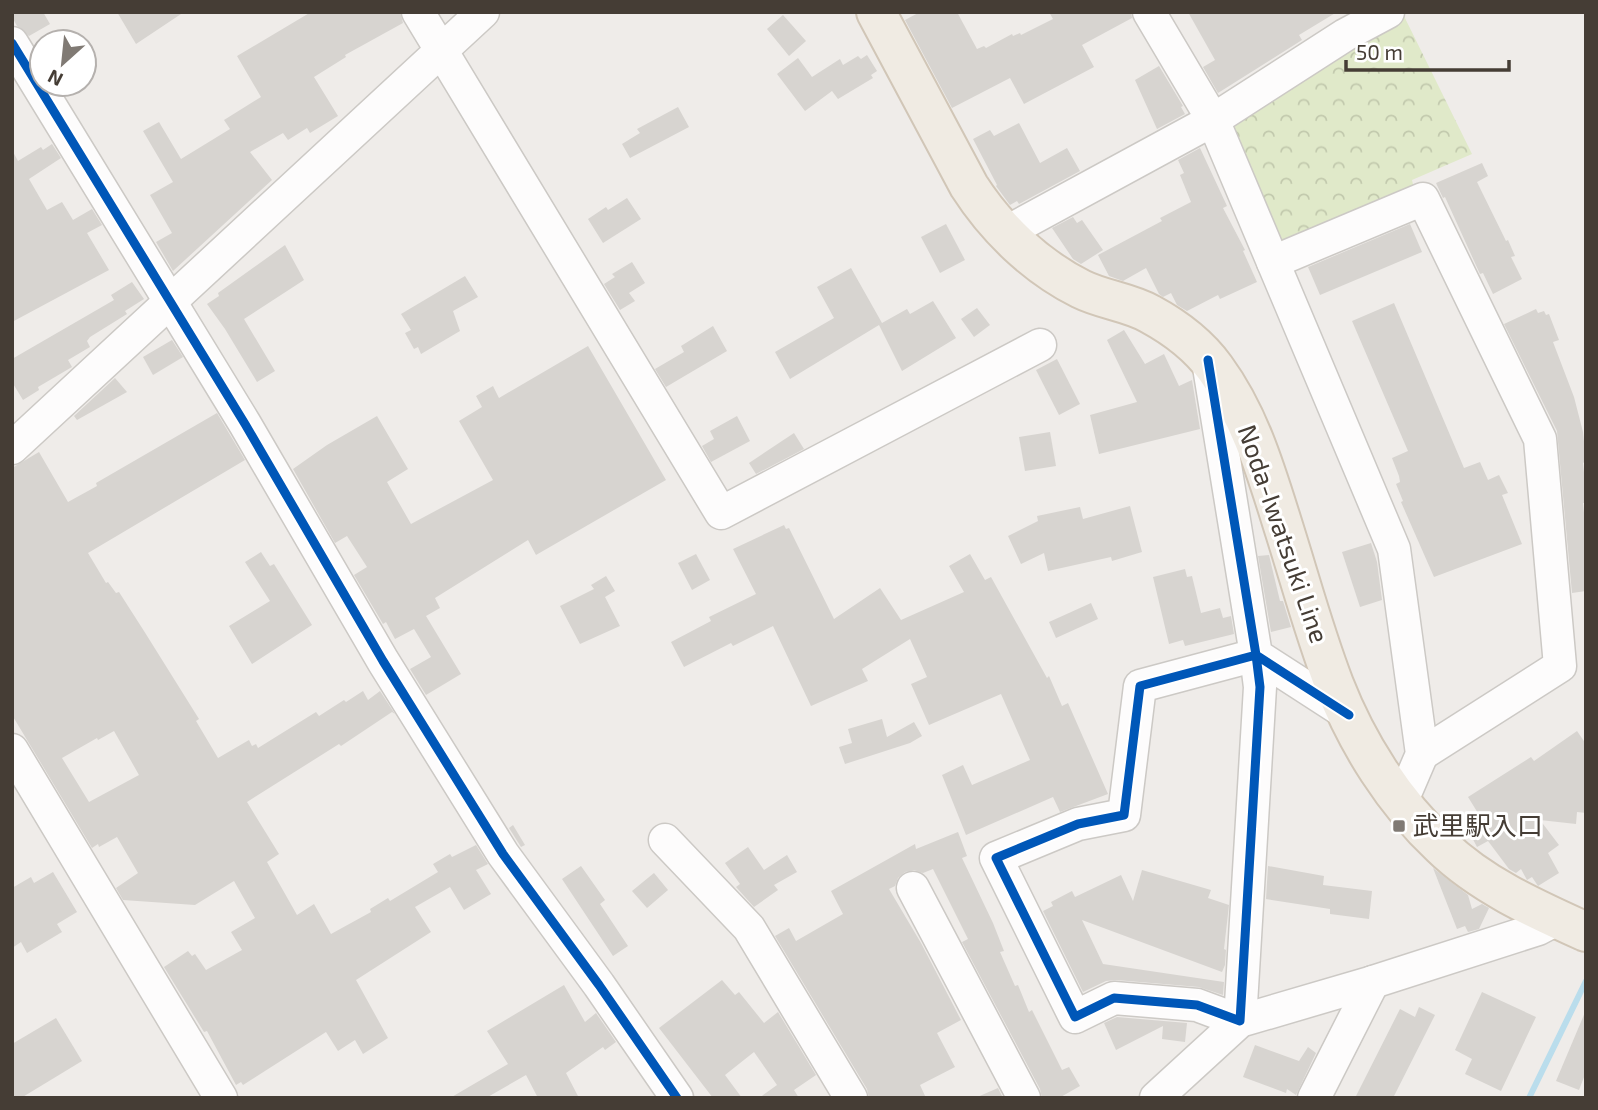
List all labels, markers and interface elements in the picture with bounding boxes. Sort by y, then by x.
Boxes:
north arrow [28,28,98,98]
scale bar [1346,28,1509,72]
text: 50 m [1356,39,1403,64]
text: N [44,65,66,92]
street label: Noda-Iwatsuki Line [1233,420,1336,647]
place label: 武里駅入口 [1413,809,1543,840]
marker: 武里駅入口 [1391,818,1407,834]

